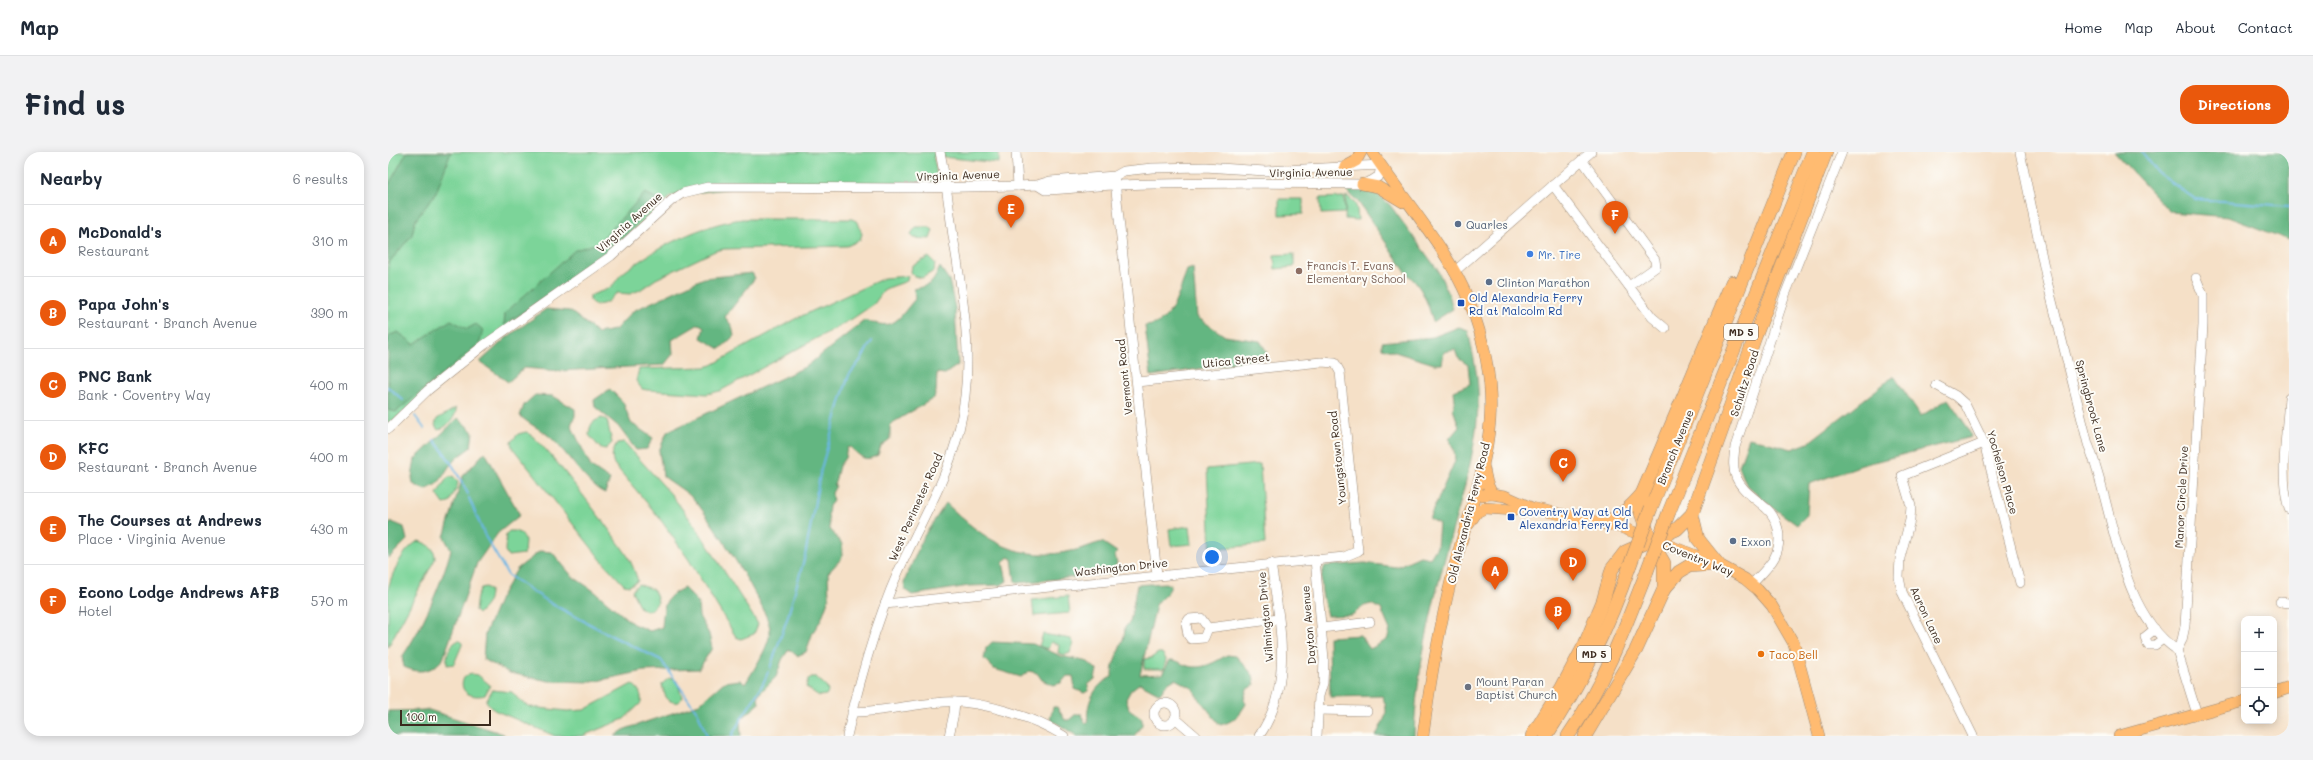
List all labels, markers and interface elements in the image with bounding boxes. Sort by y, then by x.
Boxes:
text: Map [20,15,59,40]
text: Home [2064,18,2102,37]
text: Map [2124,18,2153,37]
text: About [2175,18,2216,37]
text: Contact [2238,18,2293,37]
button: Directions [2180,85,2289,124]
text: Find us [24,86,125,122]
street label: Virginia Avenue [1269,164,1353,180]
street label: Virginia Avenue [916,166,1000,184]
text: Nearby [40,167,102,189]
text: 6 results [293,170,348,187]
street label: Virginia Avenue [593,188,665,256]
pin: E [998,195,1024,228]
pin: F [1602,201,1628,234]
place label: Quarles [1466,217,1508,232]
marker: Quarles [1453,219,1463,229]
text: McDonald's [78,222,162,242]
text: A [48,232,58,249]
text: 310 m [312,232,348,249]
text: Restaurant [78,242,149,259]
place label: Mr. Tire [1538,247,1581,262]
marker: Mr. Tire [1525,249,1535,259]
place label: Francis T. Evans Elementary School [1307,258,1406,286]
marker: Francis T. Evans Elementary School [1294,266,1304,276]
place label: Clinton Marathon [1497,275,1590,290]
marker: Clinton Marathon [1484,277,1494,287]
place label: Old Alexandria Ferry Rd at Malcolm Rd [1469,290,1583,318]
text: Papa John's [78,294,169,314]
marker: Old Alexandria Ferry Rd at Malcolm Rd [1456,298,1466,308]
text: B [49,304,57,321]
text: 390 m [310,304,348,321]
text: Restaurant · Branch Avenue [78,314,257,331]
road number: MD 5 [1724,324,1758,340]
street label: Vermont Road [1113,338,1135,416]
street label: Schultz Road [1726,348,1762,418]
street label: Utica Street [1202,349,1270,371]
street label: Springbrook Lane [2072,358,2112,454]
text: PNC Bank [78,366,152,386]
text: C [48,376,58,393]
text: 400 m [310,376,348,393]
text: Bank · Coventry Way [78,386,211,403]
street label: Branch Avenue [1653,407,1697,487]
street label: Youngstown Road [1325,410,1349,506]
street label: Yochelson Place [1984,428,2022,516]
text: KFC [78,438,109,458]
street label: Old Alexandria Ferry Road [1443,441,1493,585]
street label: Manor Circle Drive [2171,445,2191,549]
text: D [48,448,58,465]
text: 400 m [310,448,348,465]
pin: C [1550,449,1576,482]
street label: West Perimeter Road [885,451,946,563]
text: Restaurant · Branch Avenue [78,458,257,475]
place label: Coventry Way at Old Alexandria Ferry Rd [1519,504,1631,532]
text: The Courses at Andrews [78,510,262,530]
marker: Coventry Way at Old Alexandria Ferry Rd [1506,512,1516,522]
text: E [49,520,57,537]
text: 430 m [310,520,348,537]
text: Place · Virginia Avenue [78,530,226,547]
place label: Exxon [1741,534,1771,549]
marker: Exxon [1728,536,1738,546]
street label: Coventry Way [1660,537,1736,579]
your location [1202,547,1222,567]
pin: D [1560,548,1586,581]
street label: Washington Drive [1073,555,1169,579]
pin: A [1482,557,1508,590]
street label: Wilmington Drive [1254,571,1276,663]
text: Econo Lodge Andrews AFB [78,582,279,602]
street label: Aaron Lane [1907,584,1947,646]
street label: Dayton Avenue [1297,585,1319,665]
text: F [49,592,57,609]
text: 570 m [311,592,348,609]
pin: B [1545,597,1571,630]
text: Hotel [78,602,112,619]
map controls [2241,616,2277,724]
button: + [2241,616,2277,652]
road number: MD 5 [1577,646,1611,662]
place label: Taco Bell [1769,647,1818,662]
marker: Taco Bell [1756,649,1766,659]
button: − [2241,652,2277,688]
place label: Mount Paran Baptist Church [1476,674,1557,702]
marker: Mount Paran Baptist Church [1463,682,1473,692]
button: locate [2241,688,2277,724]
scale bar [400,708,491,727]
text: 100 m [406,709,437,724]

